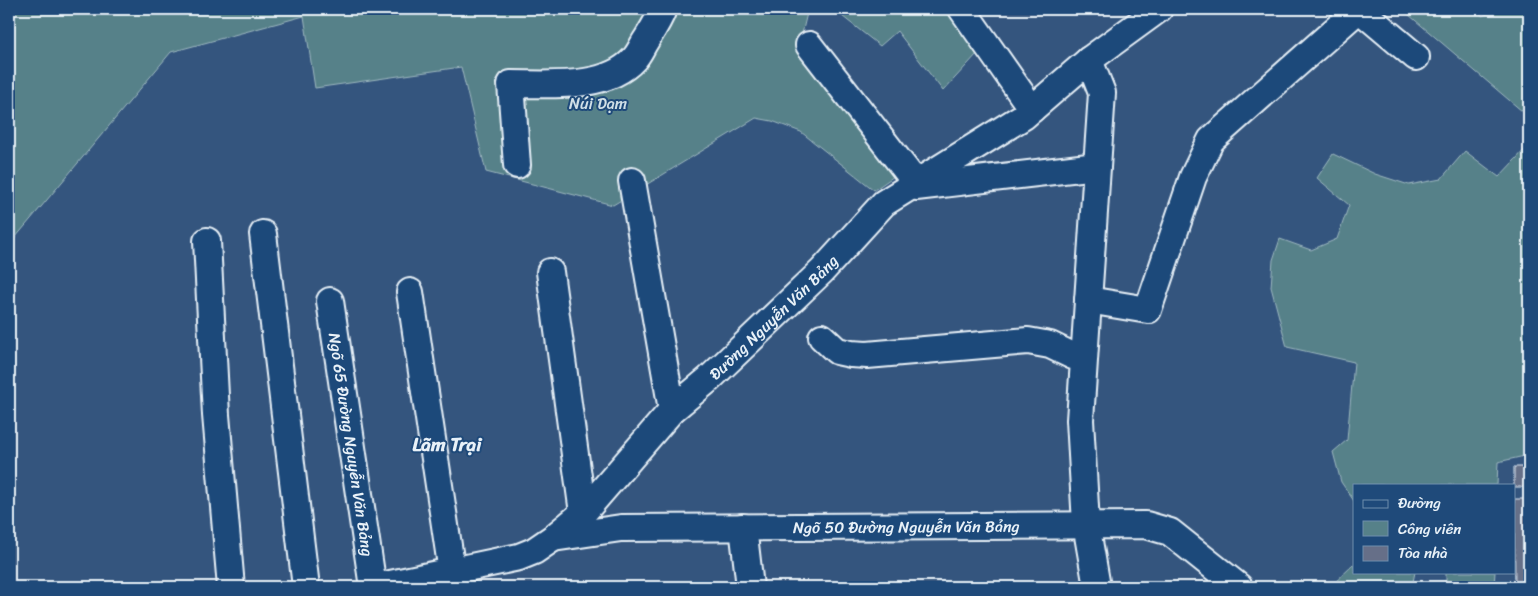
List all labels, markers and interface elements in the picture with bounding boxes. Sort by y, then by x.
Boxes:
park label: Núi Dạm [569,89,627,118]
street label: Đường Nguyễn Văn Bảng [702,248,846,387]
street label: Ngõ 65 Đường Nguyễn Văn Bảng [320,331,382,558]
district label: Lãm Trại [413,428,483,461]
legend [1353,484,1516,574]
text: Đường [1398,490,1441,516]
street label: Ngõ 50 Đường Nguyễn Văn Bảng [793,512,1020,542]
text: Công viên [1398,516,1461,542]
text: Tòa nhà [1398,540,1448,566]

